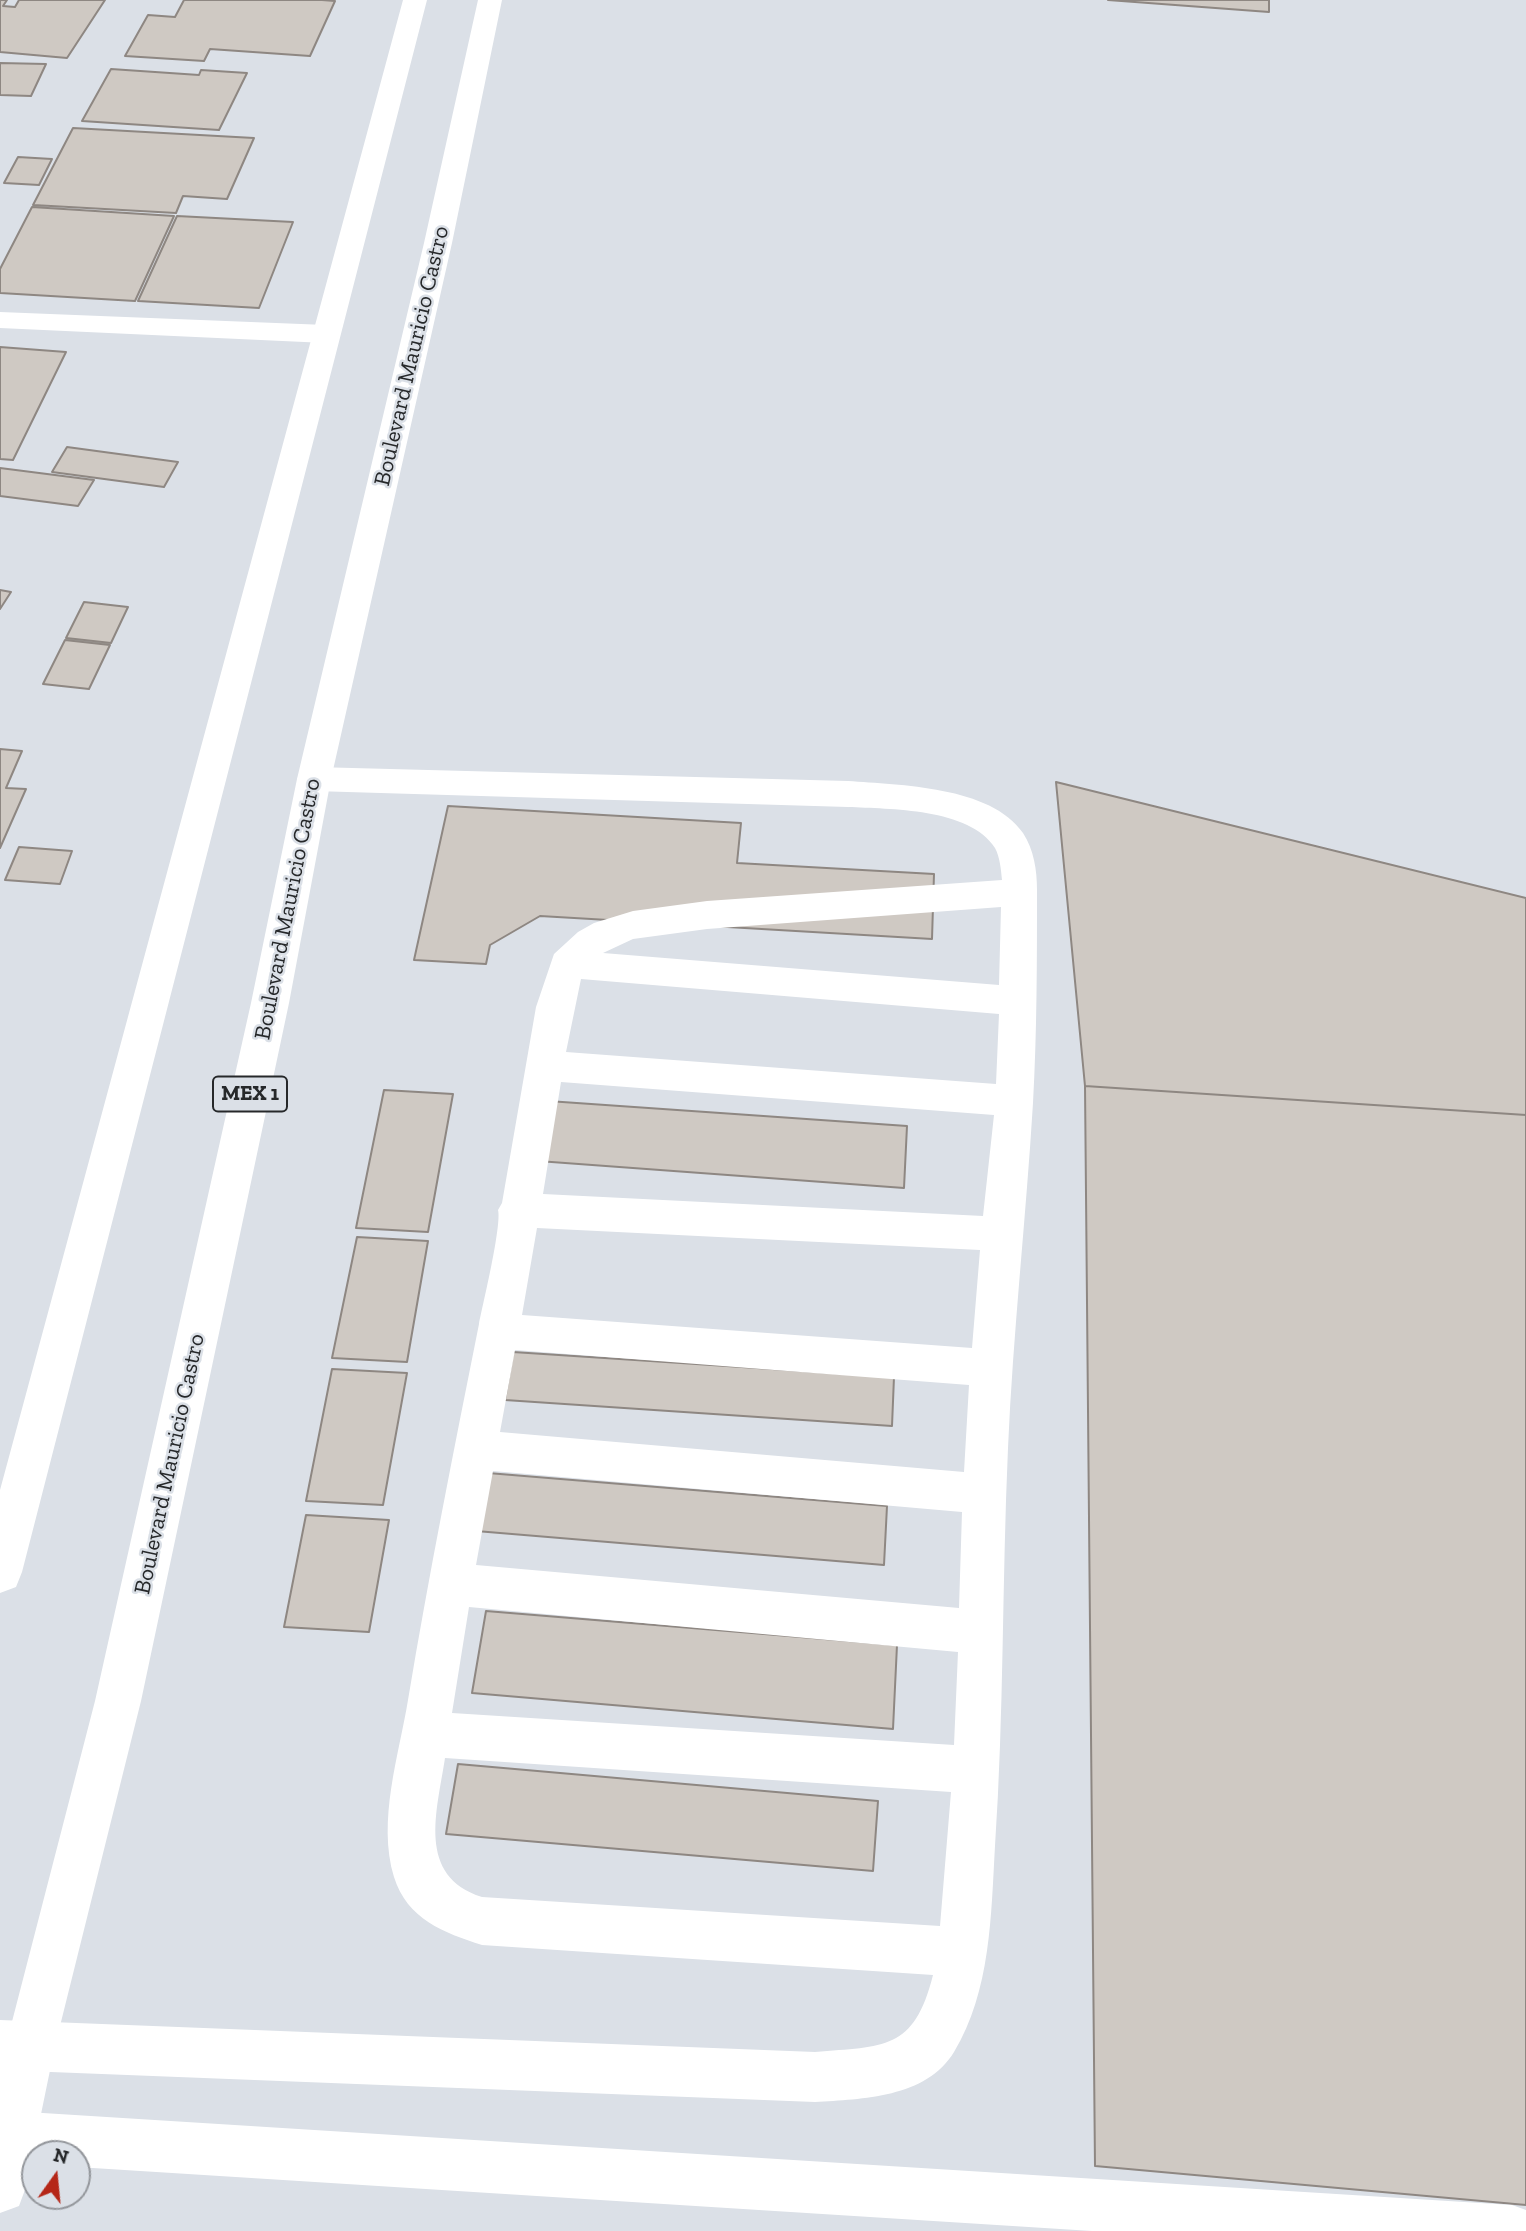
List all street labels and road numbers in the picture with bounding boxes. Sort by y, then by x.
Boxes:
street label: Boulevard Mauricio Castro [369,223,455,489]
street label: Boulevard Mauricio Castro [249,776,327,1042]
road number: MEX 1 [213,1076,287,1112]
street label: Boulevard Mauricio Castro [129,1331,211,1597]

